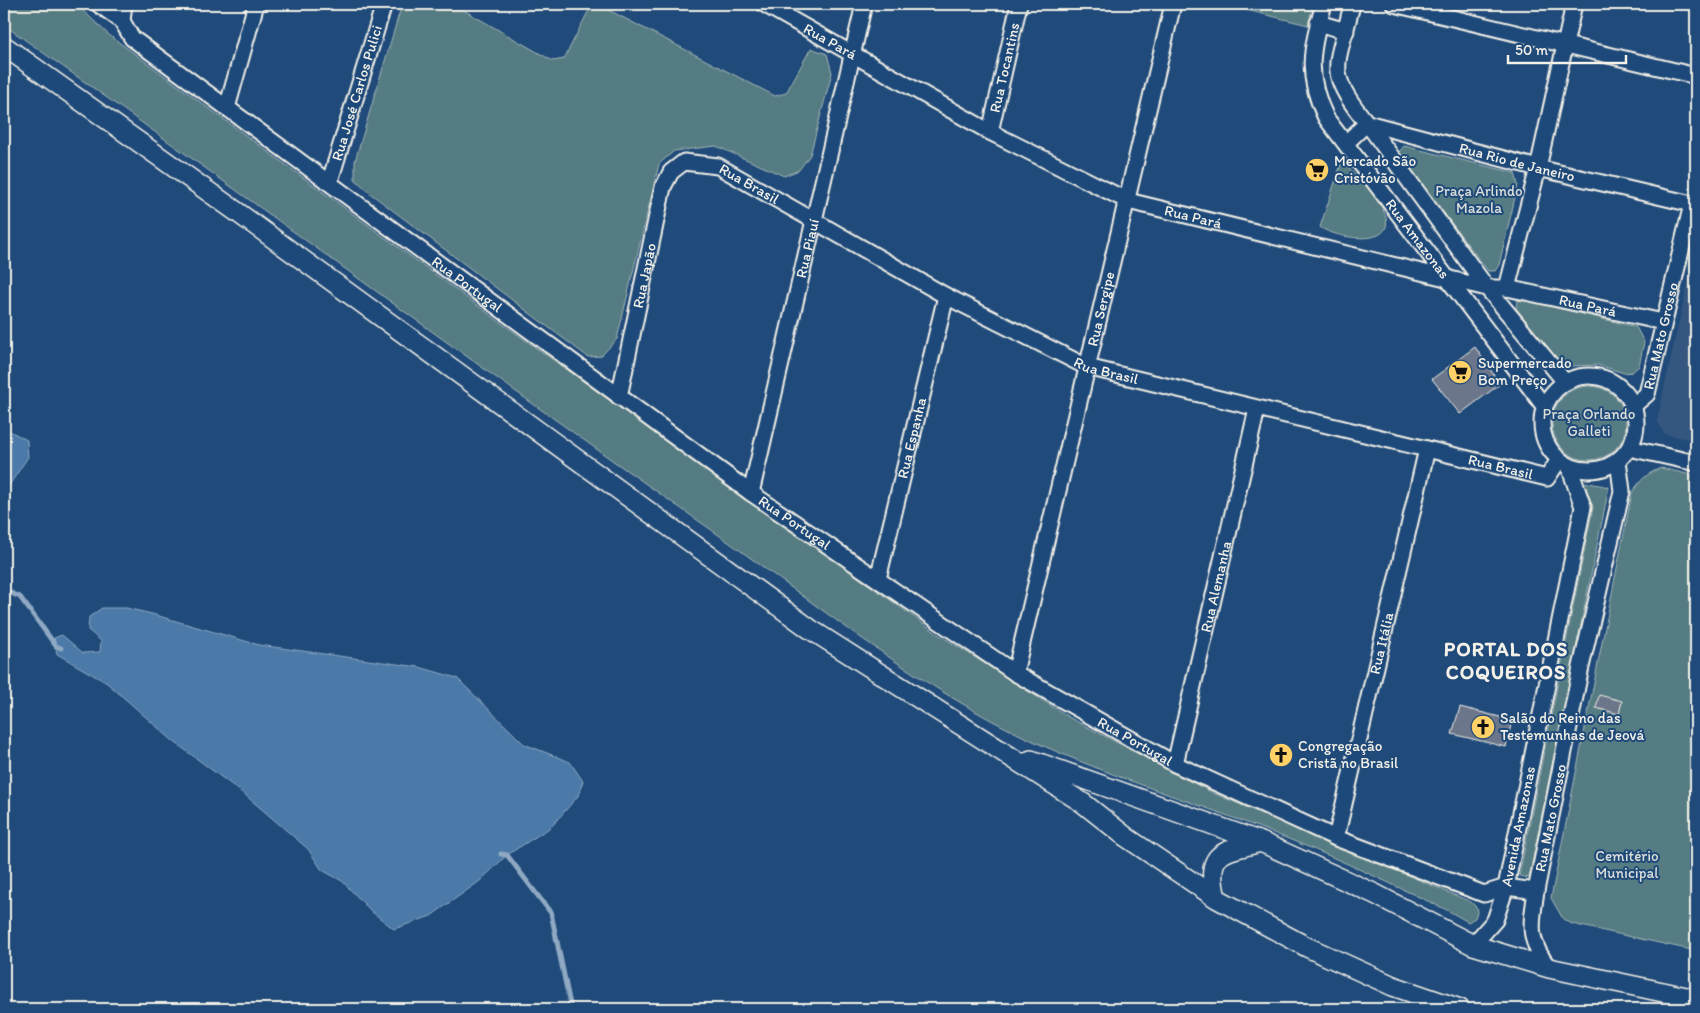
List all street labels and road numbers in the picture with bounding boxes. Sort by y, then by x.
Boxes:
street label: Rua Pará [800,19,860,64]
street label: Rua Tocantins [986,21,1024,114]
street label: Rua José Carlos Pulici [328,23,386,163]
street label: Rua Rio de Janeiro [1457,139,1577,185]
street label: Rua Brasil [716,160,783,208]
street label: Rua Amazonas [1381,195,1454,282]
street label: Rua Pará [1163,201,1224,232]
street label: Rua Piauí [792,217,823,280]
street label: Rua Japão [629,241,660,310]
street label: Rua Portugal [428,252,507,317]
street label: Rua Sergipe [1083,270,1118,348]
street label: Rua Mato Grosso [1639,281,1682,391]
street label: Rua Pará [1557,291,1618,321]
street label: Rua Brasil [1071,353,1141,388]
street label: Rua Espanha [893,396,930,480]
street label: Rua Brasil [1466,450,1536,483]
street label: Rua Portugal [755,492,835,554]
street label: Rua Alemanha [1197,539,1235,634]
street label: Rua Itália [1366,610,1398,676]
street label: Rua Portugal [1094,713,1176,770]
street label: Rua Mato Grosso [1531,762,1570,873]
street label: Avenida Amazonas [1497,764,1539,888]

